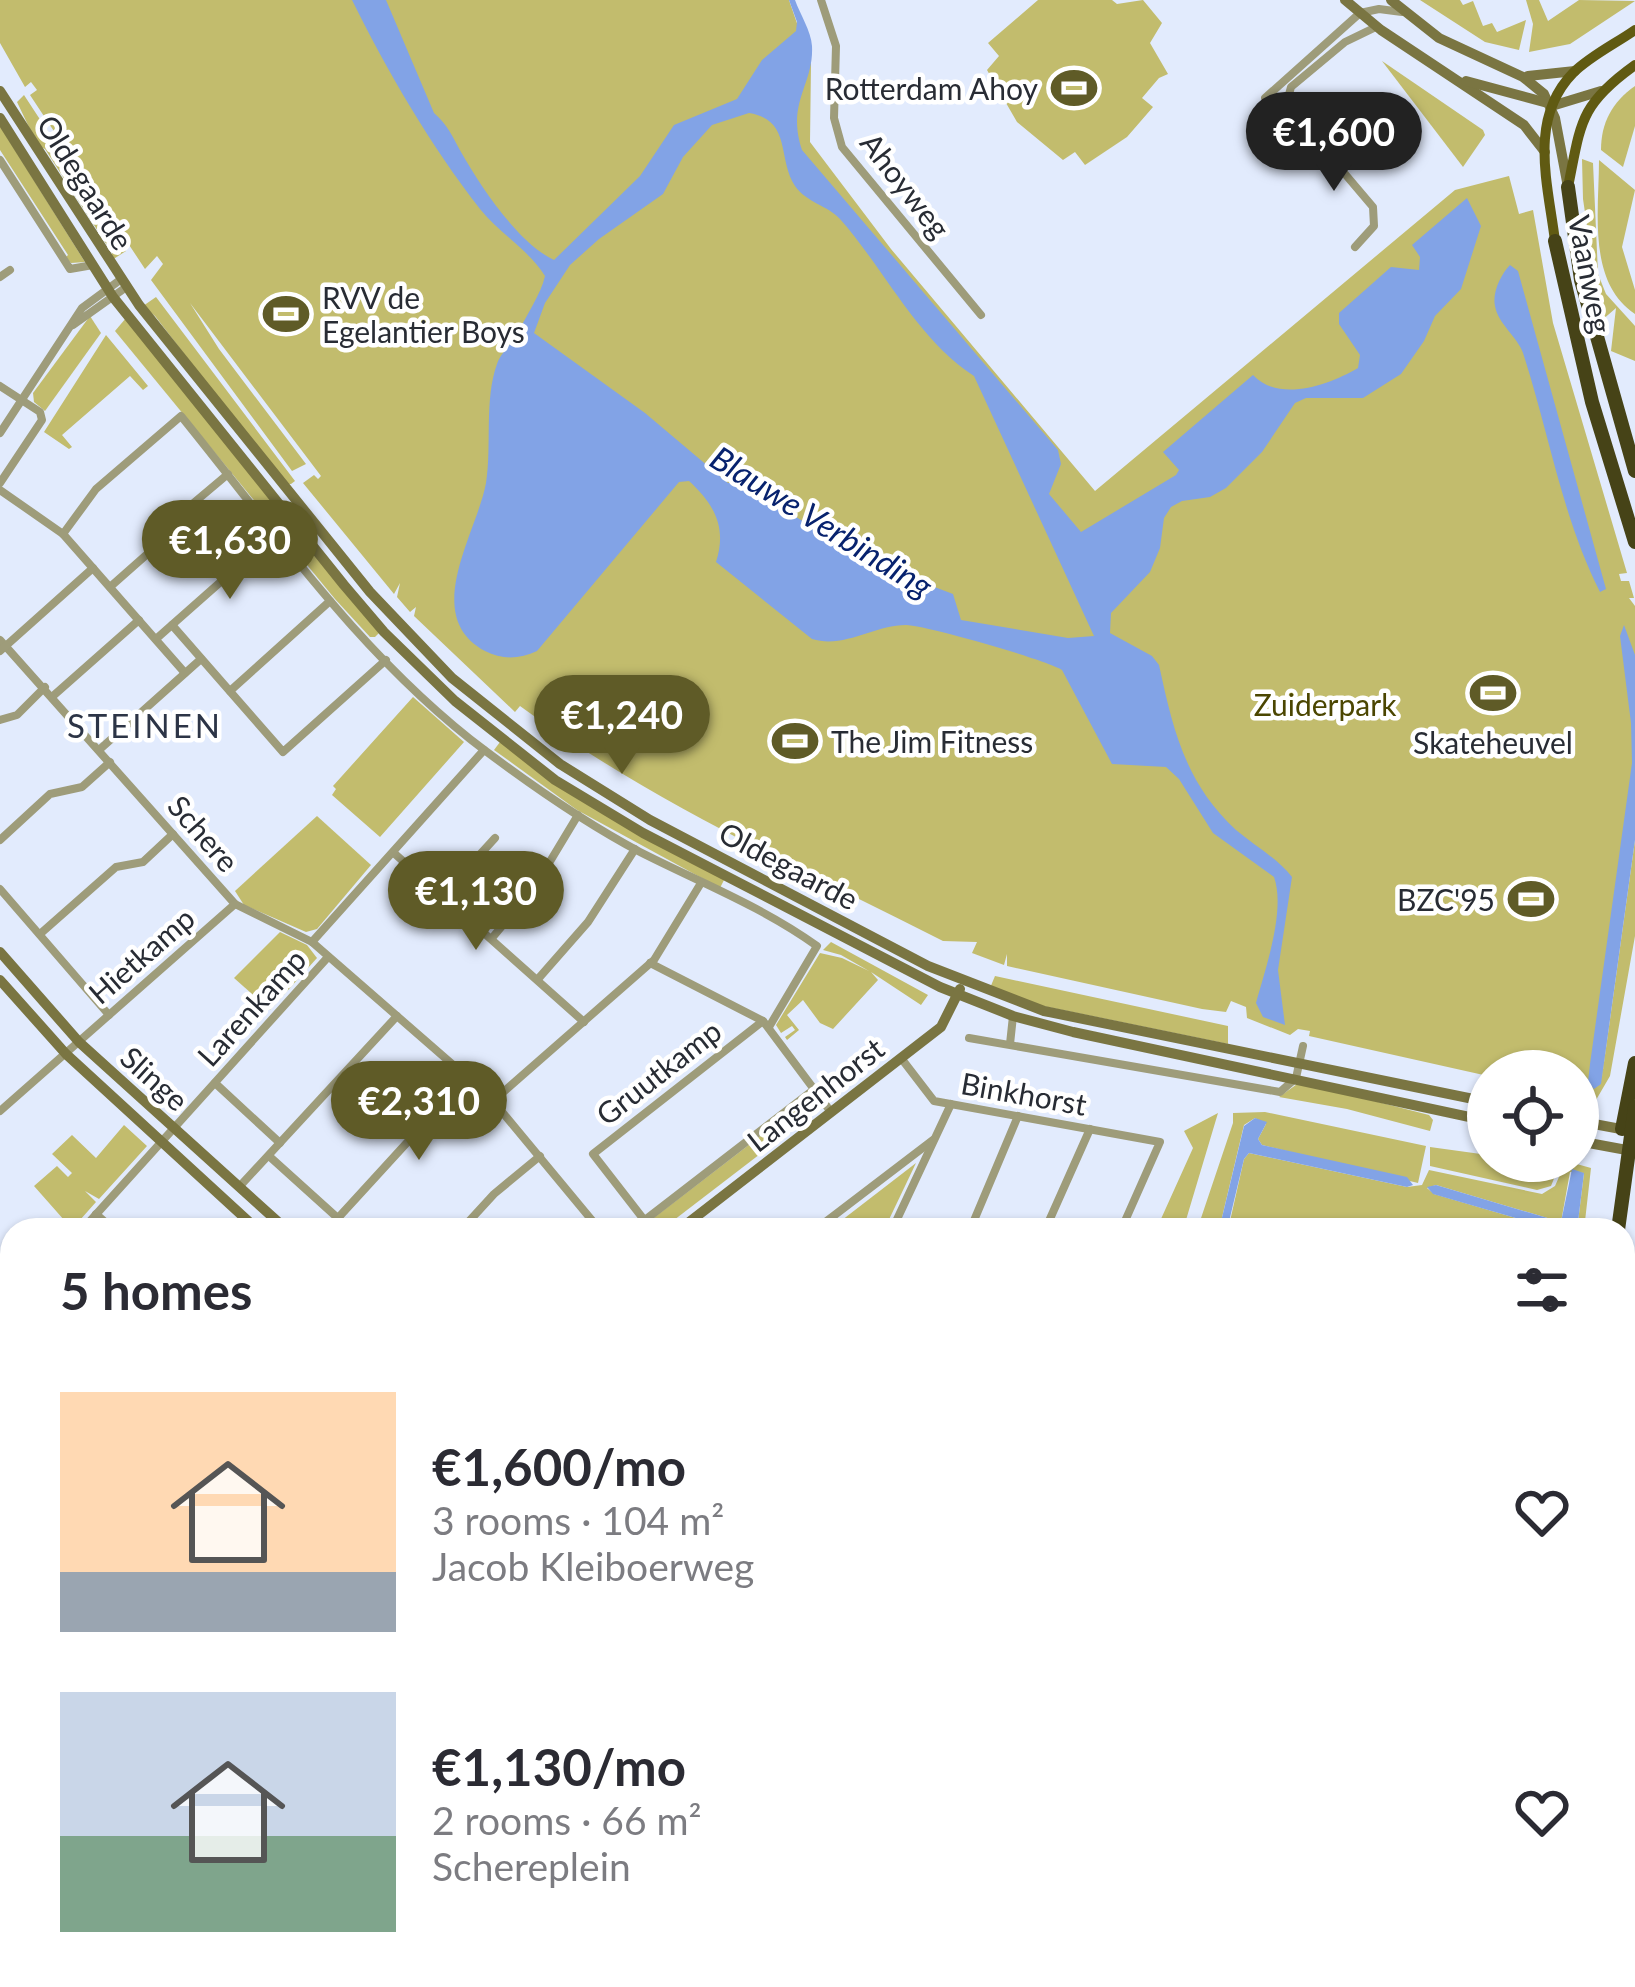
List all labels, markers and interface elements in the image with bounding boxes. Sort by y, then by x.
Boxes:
sports icon: Rotterdam Ahoy [1049,63,1099,113]
place label: Rotterdam Ahoy [825,70,1039,106]
pin: €1,600 [1236,92,1432,194]
street label: Oldegaarde [30,108,142,256]
text: €1,600 [1273,108,1395,154]
street label: Ahoyweg [854,125,958,245]
street label: Vaanweg [1562,212,1620,336]
place label: RVV de Egelantier Boys [322,279,525,349]
sports icon: RVV de Egelantier Boys [261,289,311,339]
water label: Blauwe Verbinding [704,437,941,606]
pin: €1,630 [132,500,328,602]
text: €1,630 [169,516,291,562]
sports icon: Skateheuvel [1468,668,1518,718]
pin: €1,240 [524,675,720,777]
park label: Zuiderpark [1254,686,1397,722]
text: €1,240 [561,691,683,737]
district label: STEINEN [67,705,223,745]
sports icon: The Jim Fitness [770,716,820,766]
place label: The Jim Fitness [831,723,1033,759]
place label: Skateheuvel [1413,724,1573,760]
street label: Schere [161,788,247,878]
street label: Oldegaarde [714,813,864,917]
pin: €1,130 [378,851,574,953]
text: €1,130 [415,867,537,913]
sports icon: BZC'95 [1506,874,1556,924]
place label: BZC'95 [1397,881,1495,917]
street label: Hietkamp [81,899,201,1011]
street label: Larenkamp [189,941,313,1073]
street label: Gruutkamp [588,1012,728,1132]
street label: Langenhorst [740,1029,891,1158]
street label: Slinge [114,1038,196,1118]
map controls [1467,1050,1599,1182]
button: locate [1467,1050,1599,1182]
pin: €2,310 [321,1061,517,1163]
street label: Binkhorst [959,1064,1090,1122]
text: €2,310 [358,1077,480,1123]
icon: filters [1509,1257,1575,1323]
text: 5 homes [60,1260,252,1321]
text: €1,600/mo [432,1436,686,1497]
icon: home [156,1440,300,1584]
icon: heart [1509,1479,1575,1545]
text: 3 rooms · 104 m² [432,1497,724,1543]
text: Jacob Kleiboerweg [432,1543,754,1589]
text: €1,130/mo [432,1736,686,1797]
icon: home [156,1740,300,1884]
icon: heart [1509,1779,1575,1845]
text: 2 rooms · 66 m² [432,1797,702,1843]
text: Schereplein [432,1843,631,1889]

